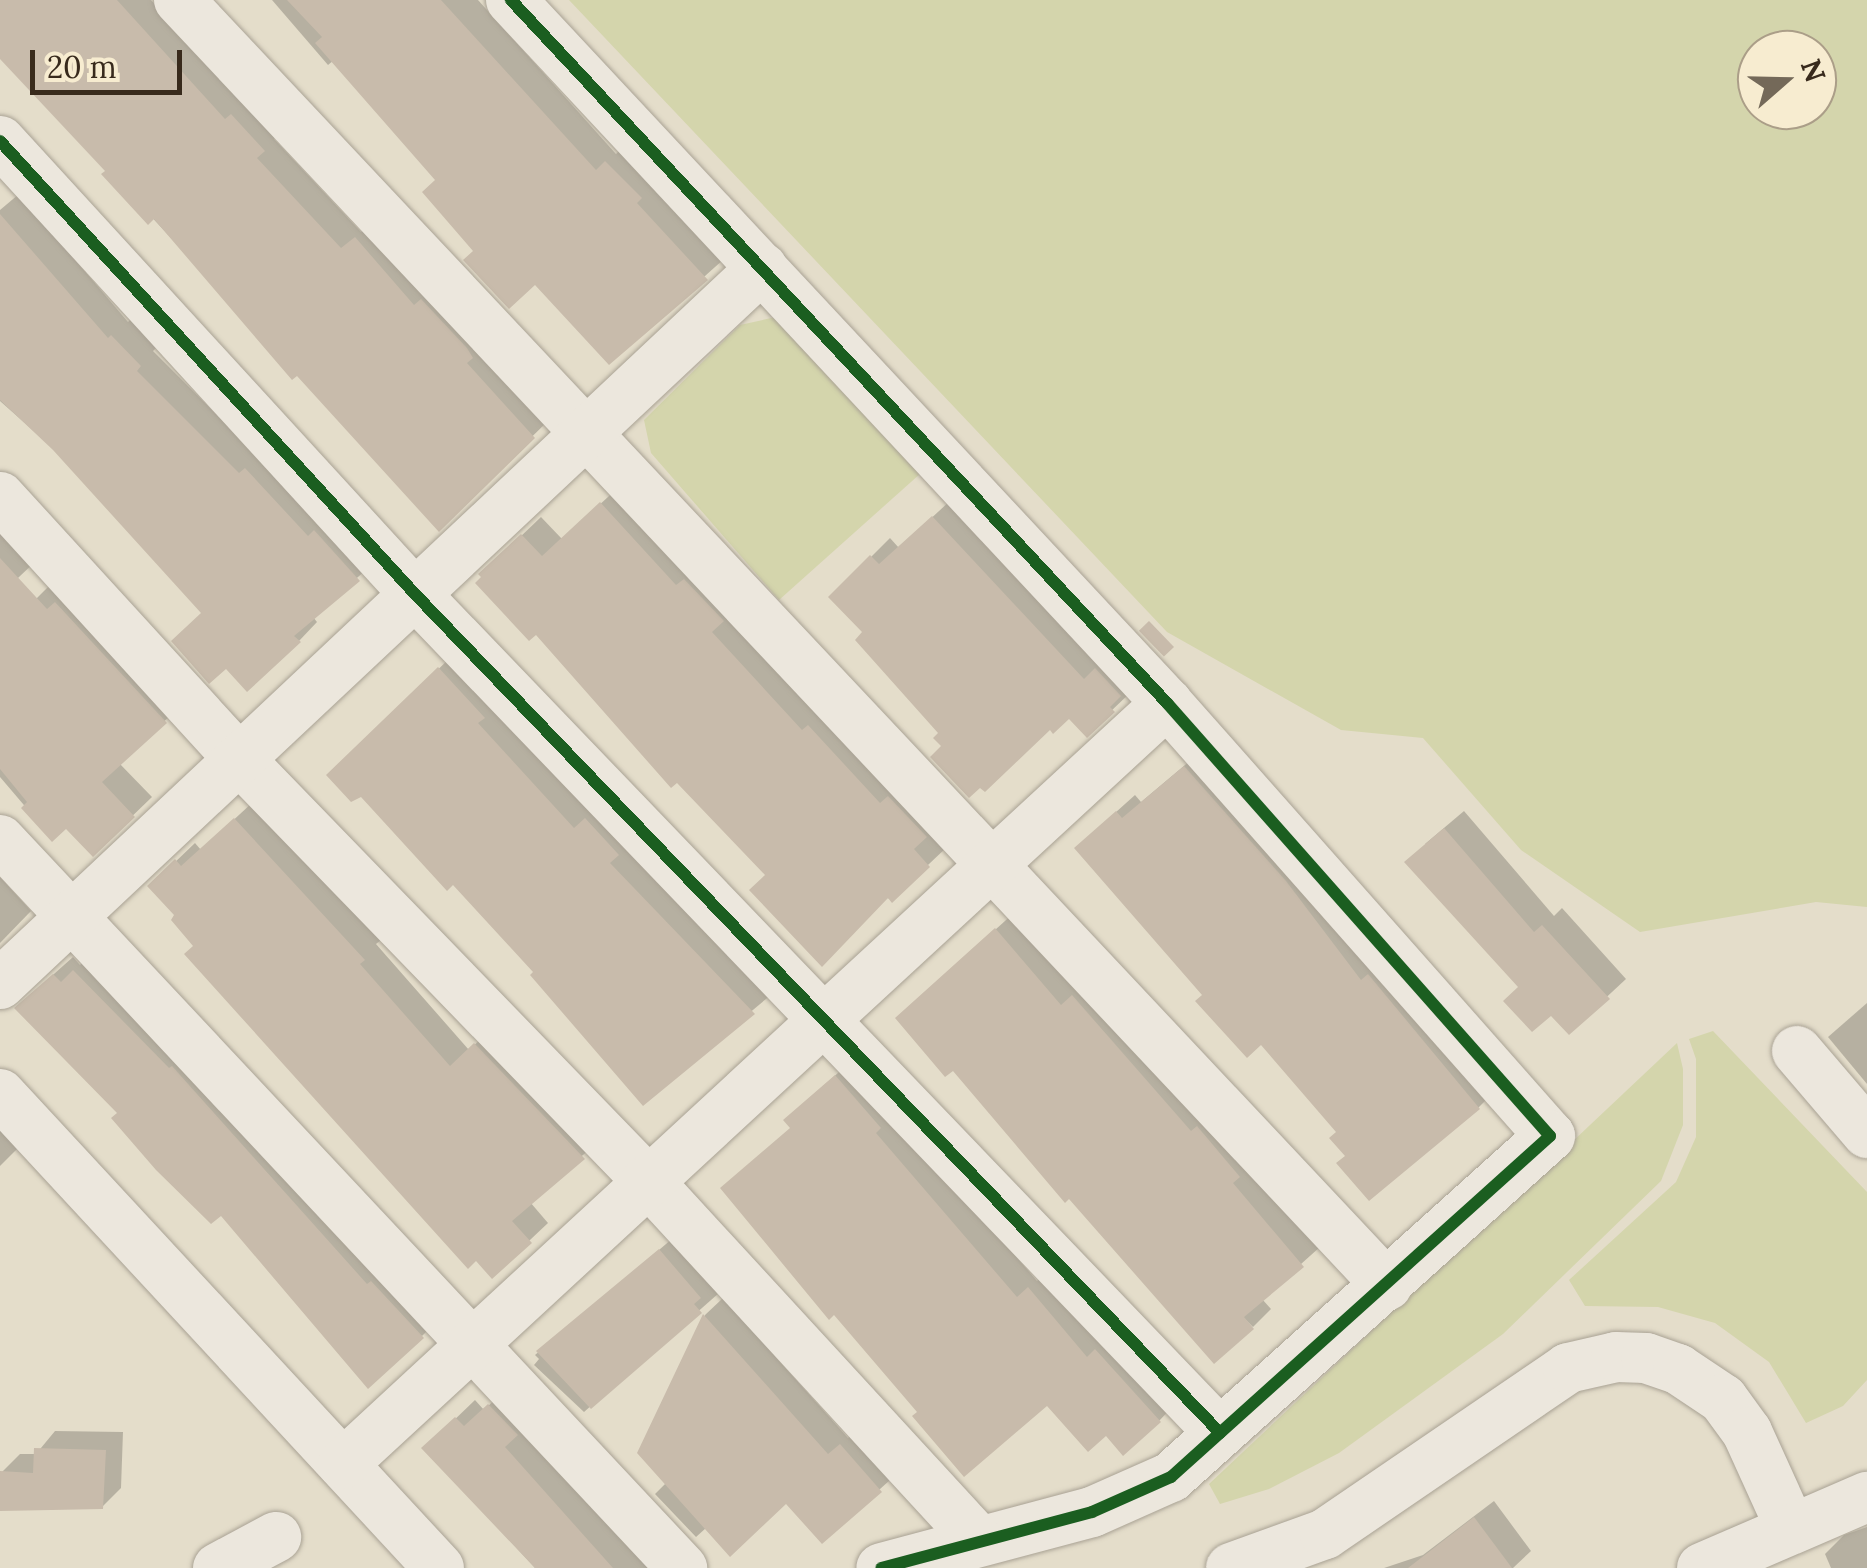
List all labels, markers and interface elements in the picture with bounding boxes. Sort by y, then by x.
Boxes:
scale bar [35,30,188,92]
north arrow [1737,30,1837,130]
text: 20 m [47,48,116,86]
text: N [1793,54,1834,87]

